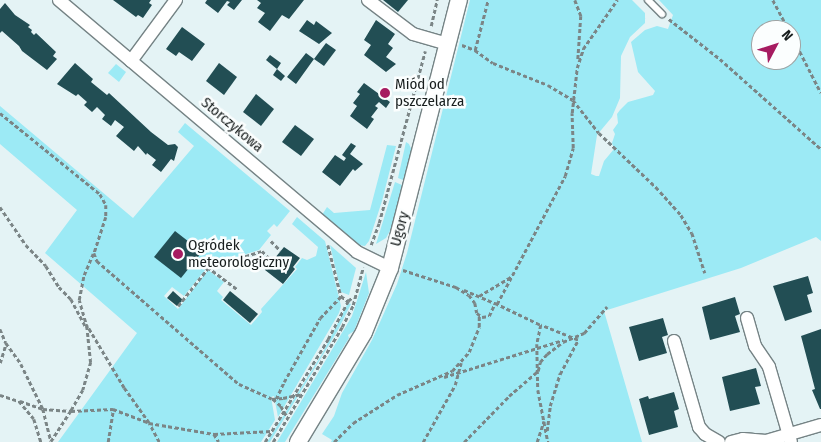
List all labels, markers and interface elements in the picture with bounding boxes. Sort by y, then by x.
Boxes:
north arrow [751,20,801,70]
text: N [778,27,796,44]
place label: Miód od pszczelarza [395,75,464,110]
marker: Miód od pszczelarza [379,87,391,99]
street label: Storczykowa [197,94,267,156]
street label: Ugory [387,210,413,248]
place label: Ogródek meteorologiczny [188,236,289,271]
marker: Ogródek meteorologiczny [172,248,184,260]

